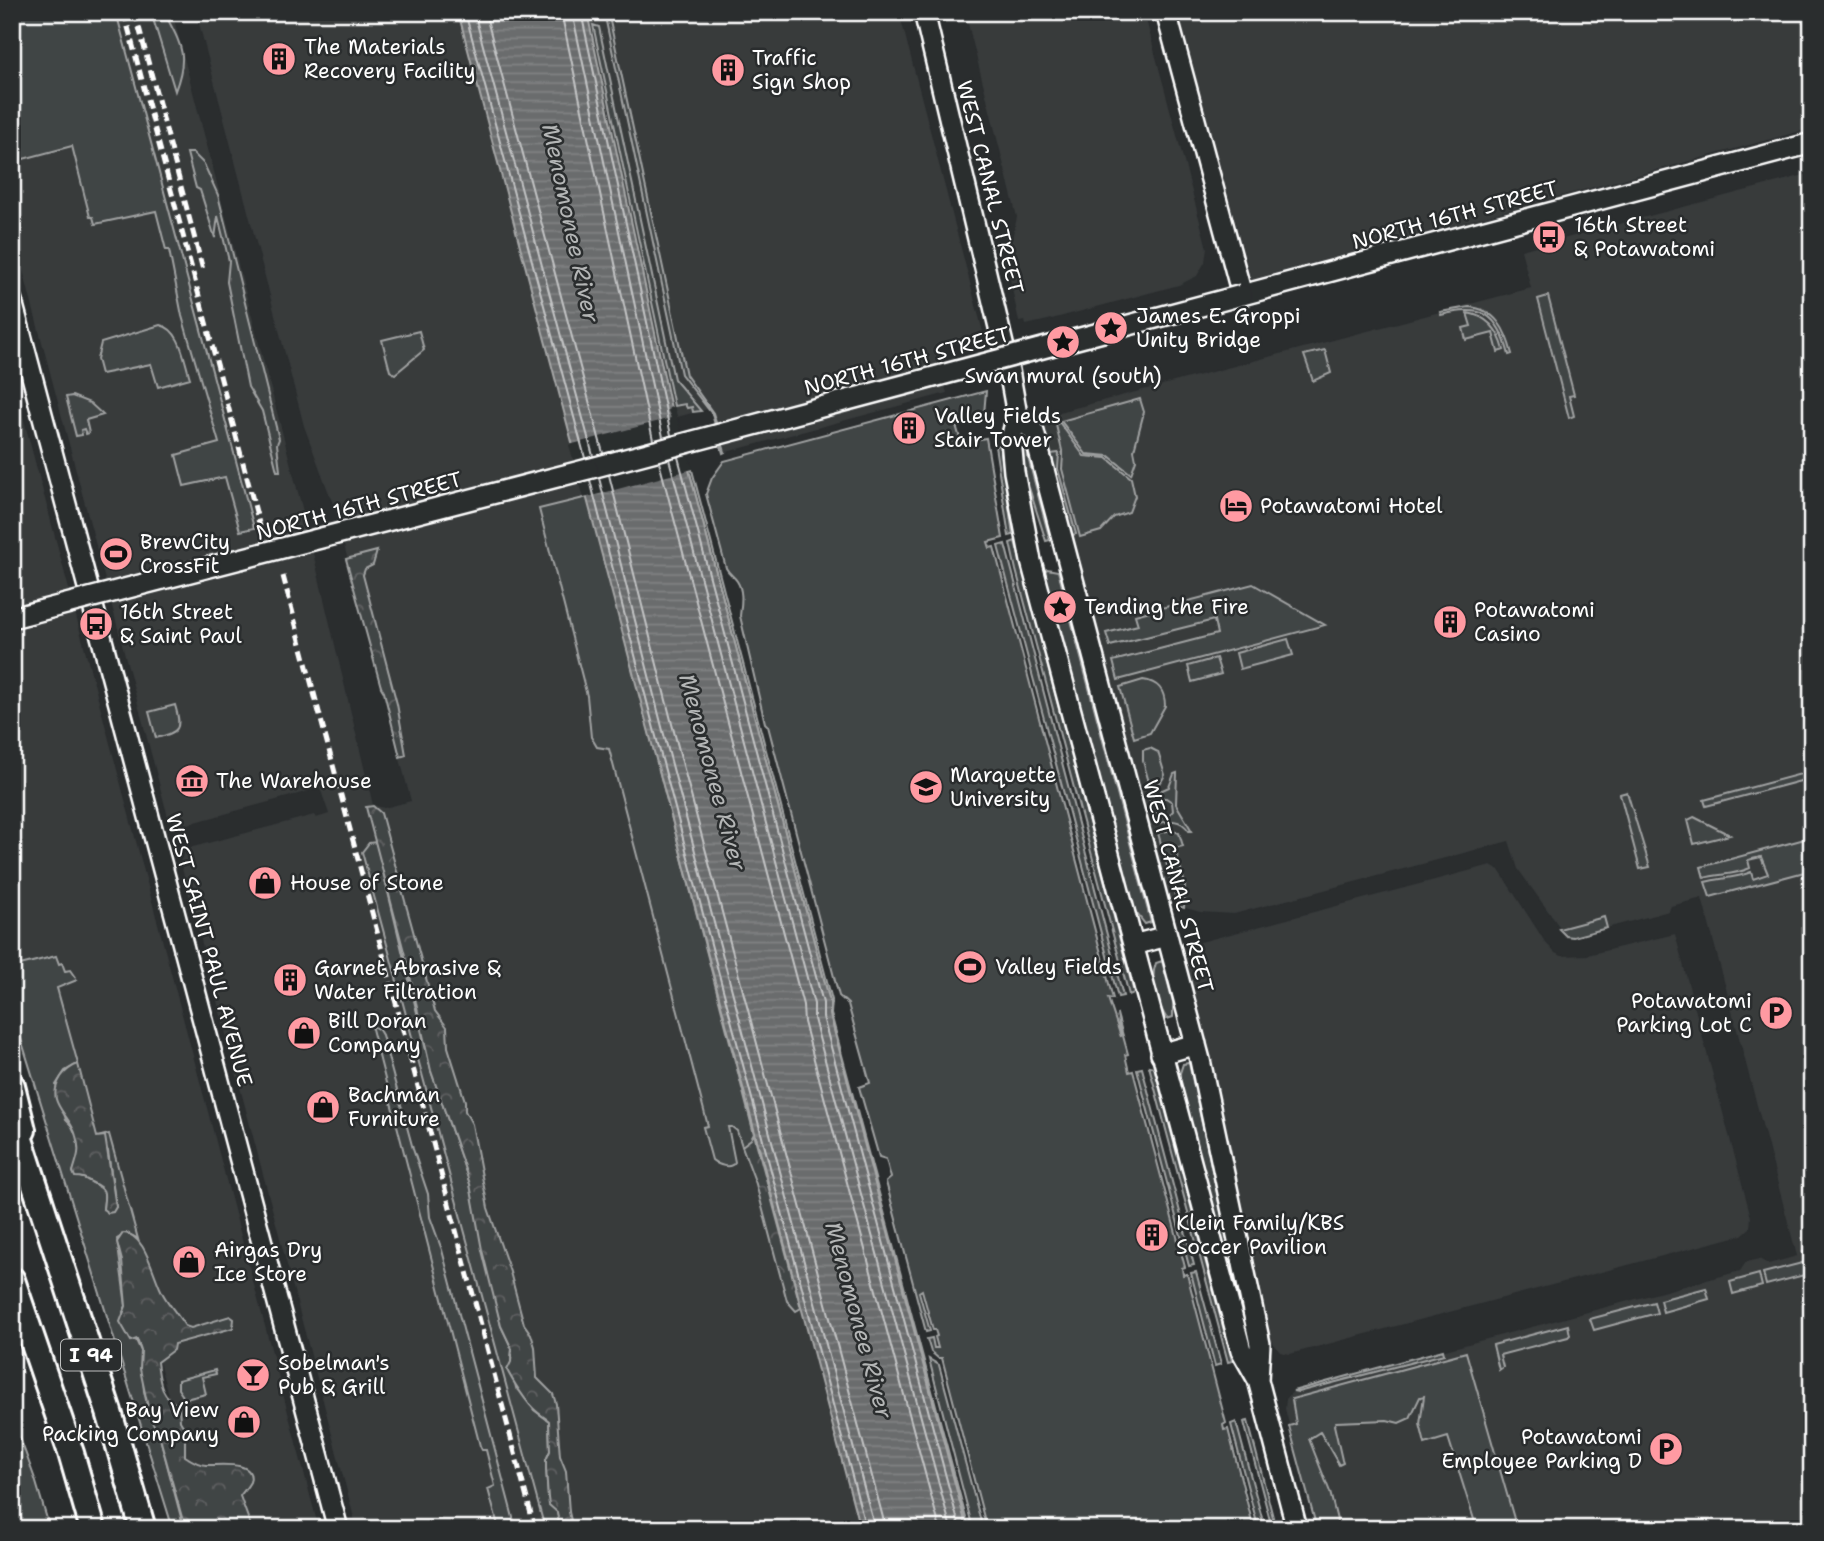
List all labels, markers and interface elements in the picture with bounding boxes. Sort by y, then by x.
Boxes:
place label: The Materials Recovery Facility [304,33,475,85]
building icon: The Materials Recovery Facility [260,40,298,78]
place label: Traffic Sign Shop [752,44,851,96]
building icon: Traffic Sign Shop [709,51,747,89]
street label: WEST CANAL STREET [950,77,1030,297]
water label: Menomonee River [535,121,607,326]
street label: NORTH 16TH STREET [1349,174,1561,256]
place label: 16th Street & Potawatomi [1574,211,1715,263]
bus stop icon: 16th Street & Potawatomi [1530,218,1568,256]
place label: James E. Groppi Unity Bridge [1136,302,1301,354]
place icon: James E. Groppi Unity Bridge [1092,309,1130,347]
street label: NORTH 16TH STREET [801,320,1013,402]
place icon: Swan mural (south) [1044,323,1082,361]
place label: Swan mural (south) [964,362,1162,390]
place label: Valley Fields Stair Tower [934,402,1061,454]
building icon: Valley Fields Stair Tower [890,409,928,447]
street label: NORTH 16TH STREET [253,465,465,547]
hotel icon: Potawatomi Hotel [1217,487,1255,525]
place label: Potawatomi Hotel [1260,492,1443,520]
place label: BrewCity CrossFit [140,528,230,580]
sports icon: BrewCity CrossFit [97,535,135,573]
place icon: Tending the Fire [1041,588,1079,626]
place label: Tending the Fire [1084,593,1249,621]
place label: Potawatomi Casino [1474,596,1595,648]
place label: 16th Street & Saint Paul [120,598,243,650]
building icon: Potawatomi Casino [1431,603,1469,641]
bus stop icon: 16th Street & Saint Paul [77,605,115,643]
water label: Menomonee River [672,670,754,875]
place label: Marquette University [950,761,1057,813]
museum icon: The Warehouse [173,762,211,800]
place label: The Warehouse [216,767,372,795]
school or university icon: Marquette University [907,768,945,806]
street label: WEST CANAL STREET [1136,777,1220,995]
street label: WEST SAINT PAUL AVENUE [159,810,259,1090]
shop icon: House of Stone [246,864,284,902]
place label: House of Stone [290,869,444,897]
sports icon: Valley Fields [951,948,989,986]
place label: Valley Fields [995,953,1122,981]
place label: Garnet Abrasive & Water Filtration [314,954,501,1006]
building icon: Garnet Abrasive & Water Filtration [271,961,309,999]
place label: Potawatomi Parking Lot C [1616,987,1752,1039]
parking icon: Potawatomi Parking Lot C [1757,994,1795,1032]
place label: Bill Doran Company [328,1007,427,1059]
shop icon: Bill Doran Company [285,1014,323,1052]
place label: Bachman Furniture [348,1081,440,1133]
shop icon: Bachman Furniture [304,1088,342,1126]
place label: Klein Family/KBS Soccer Pavilion [1176,1209,1344,1261]
building icon: Klein Family/KBS Soccer Pavilion [1133,1216,1171,1254]
water label: Menomonee River [818,1218,900,1423]
place label: Airgas Dry Ice Store [214,1236,322,1288]
shop icon: Airgas Dry Ice Store [170,1243,208,1281]
road number: I 94 [61,1340,121,1371]
place label: Sobelman's Pub & Grill [278,1349,390,1401]
bar icon: Sobelman's Pub & Grill [234,1356,272,1394]
place label: Bay View Packing Company [42,1396,219,1448]
shop icon: Bay View Packing Company [225,1403,263,1441]
place label: Potawatomi Employee Parking D [1441,1423,1642,1475]
parking icon: Potawatomi Employee Parking D [1647,1430,1685,1468]

